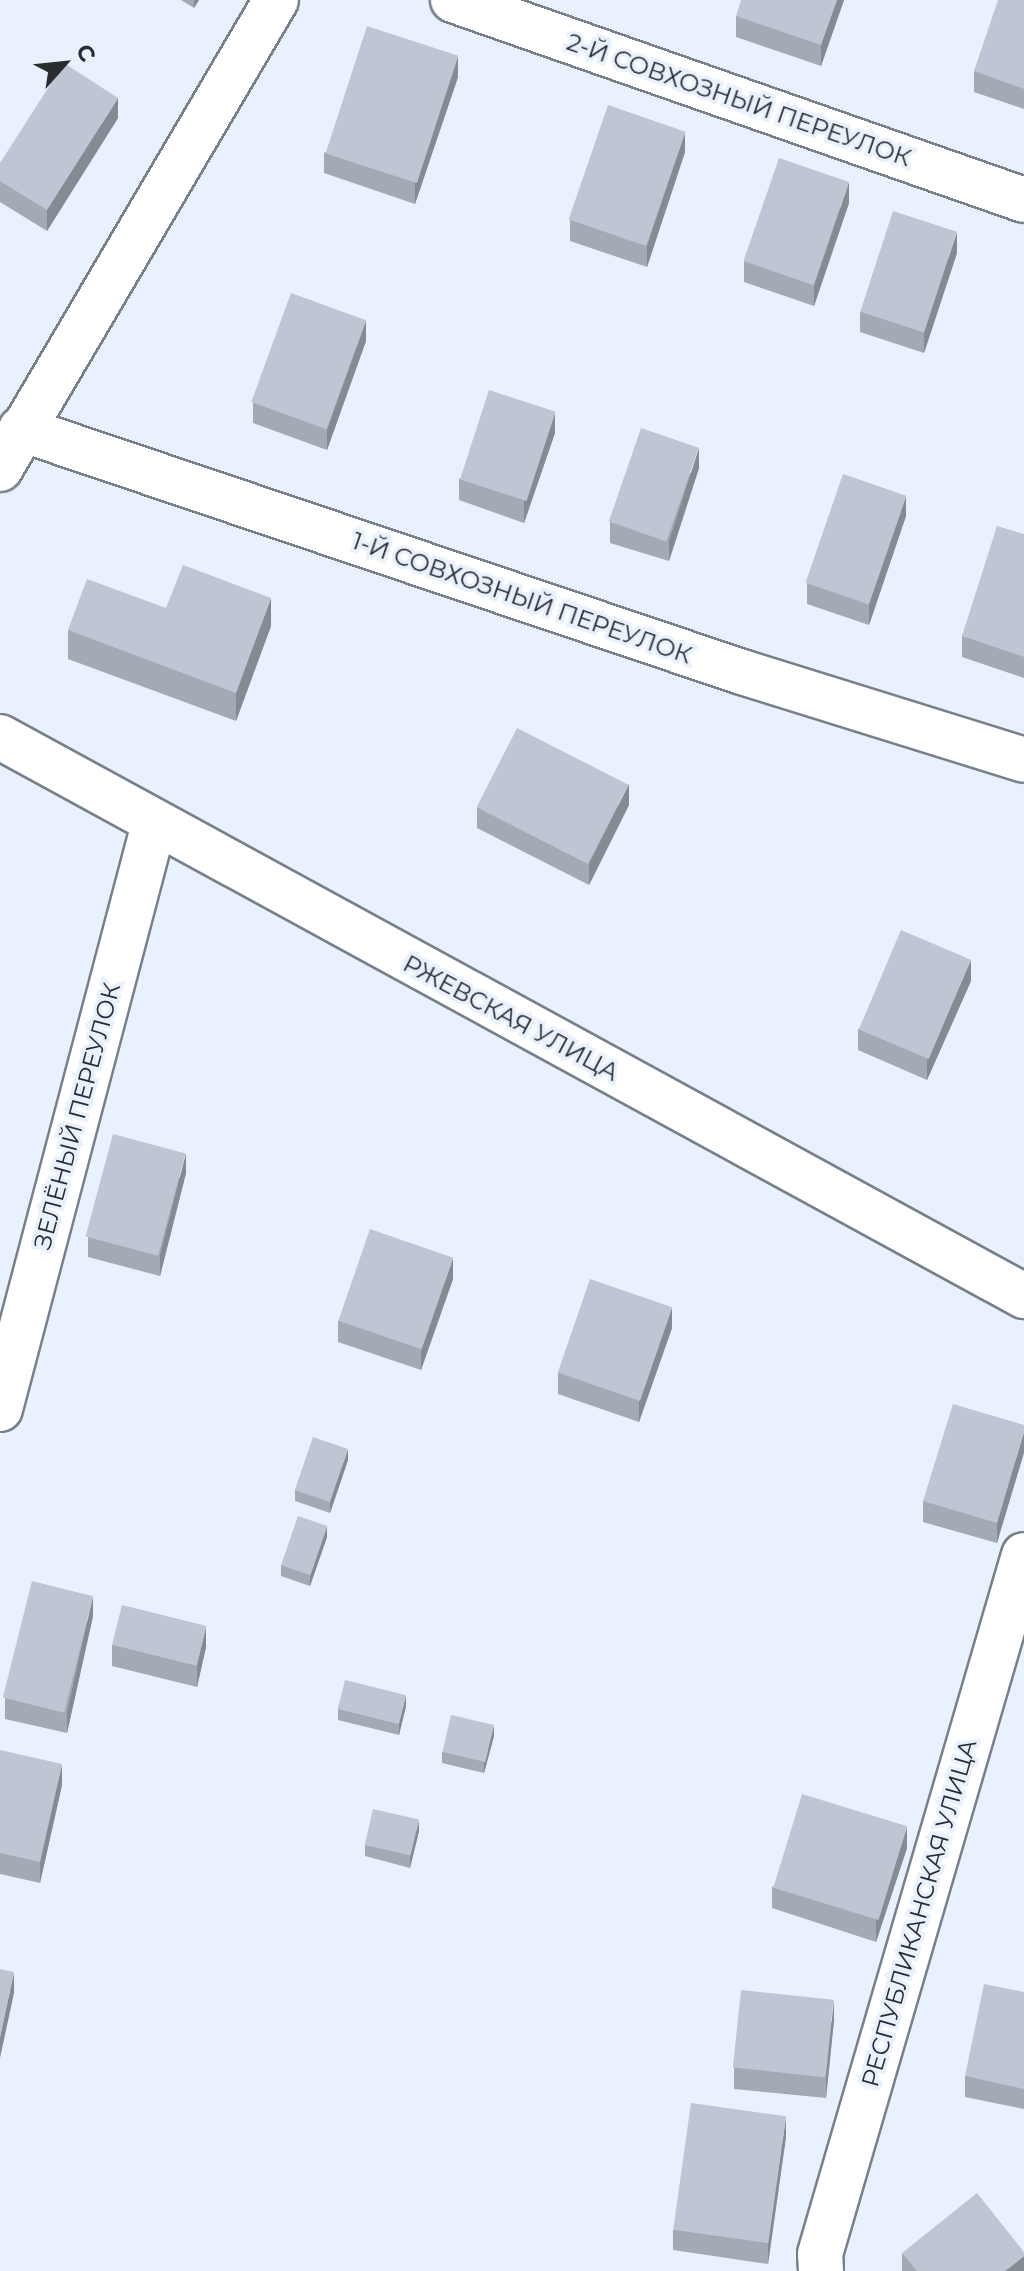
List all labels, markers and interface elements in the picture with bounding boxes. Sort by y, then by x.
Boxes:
north arrow [24,24,104,104]
street label: 2-Й СОВХОЗНЫЙ ПЕРЕУЛОК [563,27,915,173]
text: С [70,40,101,66]
street label: 1-Й СОВХОЗНЫЙ ПЕРЕУЛОК [348,526,696,670]
street label: РЖЕВСКАЯ УЛИЦА [398,949,624,1087]
street label: ЗЕЛЁНЫЙ ПЕРЕУЛОК [28,980,126,1252]
street label: РЕСПУБЛИКАНСКАЯ УЛИЦА [855,1736,983,2090]

